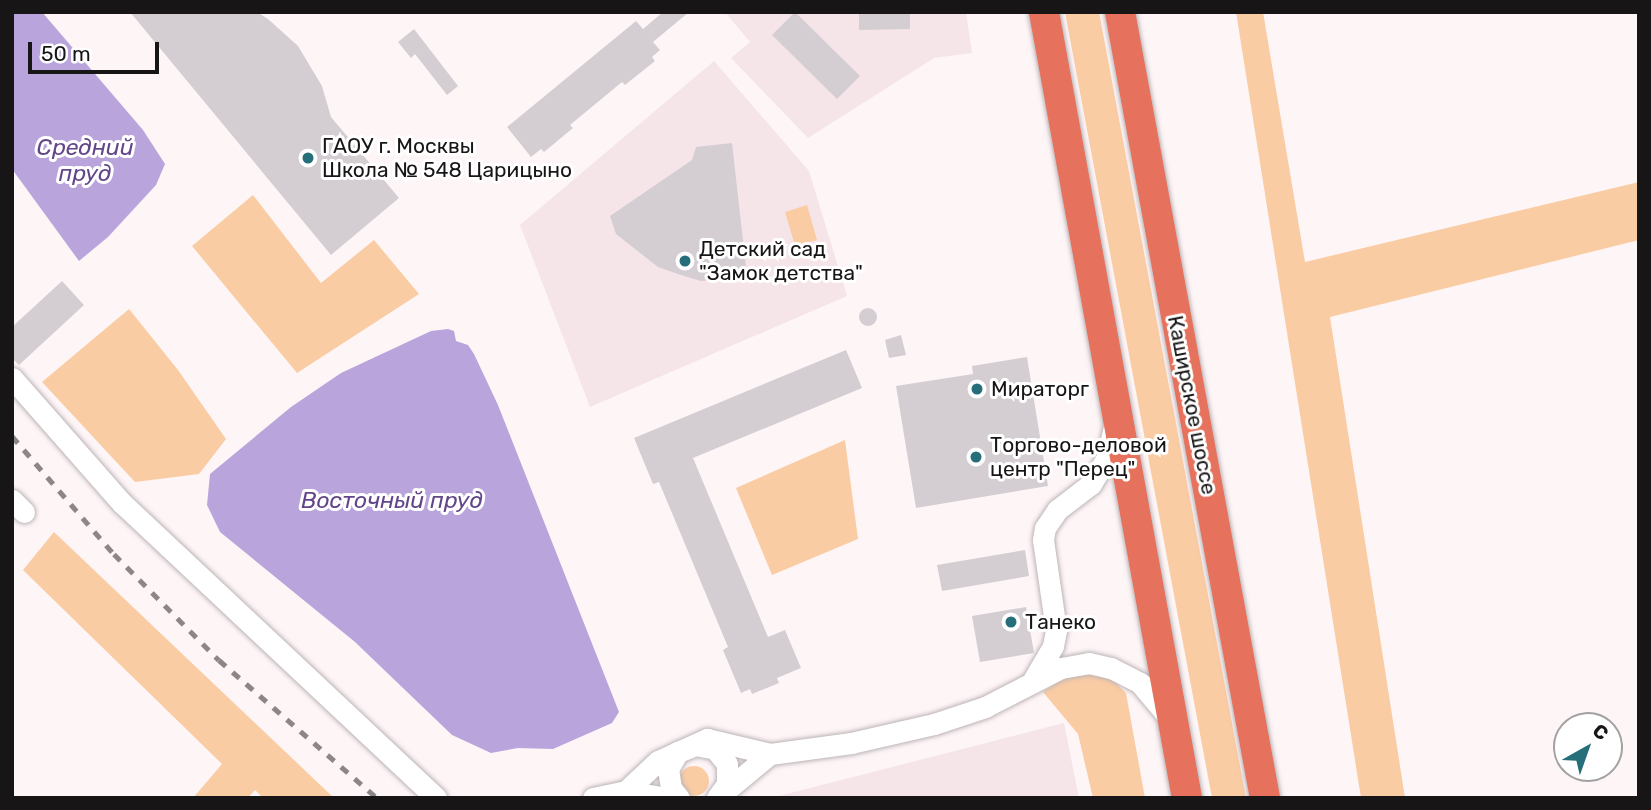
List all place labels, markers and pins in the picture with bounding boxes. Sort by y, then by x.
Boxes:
place label: ГАОУ г. Москвы Школа № 548 Царицыно [322,133,572,183]
marker: ГАОУ г. Москвы Школа № 548 Царицыно [300,150,316,166]
place label: Детский сад "Замок детства" [699,236,863,286]
marker: Детский сад "Замок детства" [677,253,693,269]
place label: Мираторг [991,376,1089,402]
marker: Мираторг [969,381,985,397]
place label: Торгово-деловой центр "Перец" [990,432,1167,482]
marker: Торгово-деловой центр "Перец" [968,449,984,465]
place label: Танеко [1025,609,1096,635]
marker: Танеко [1003,614,1019,630]

